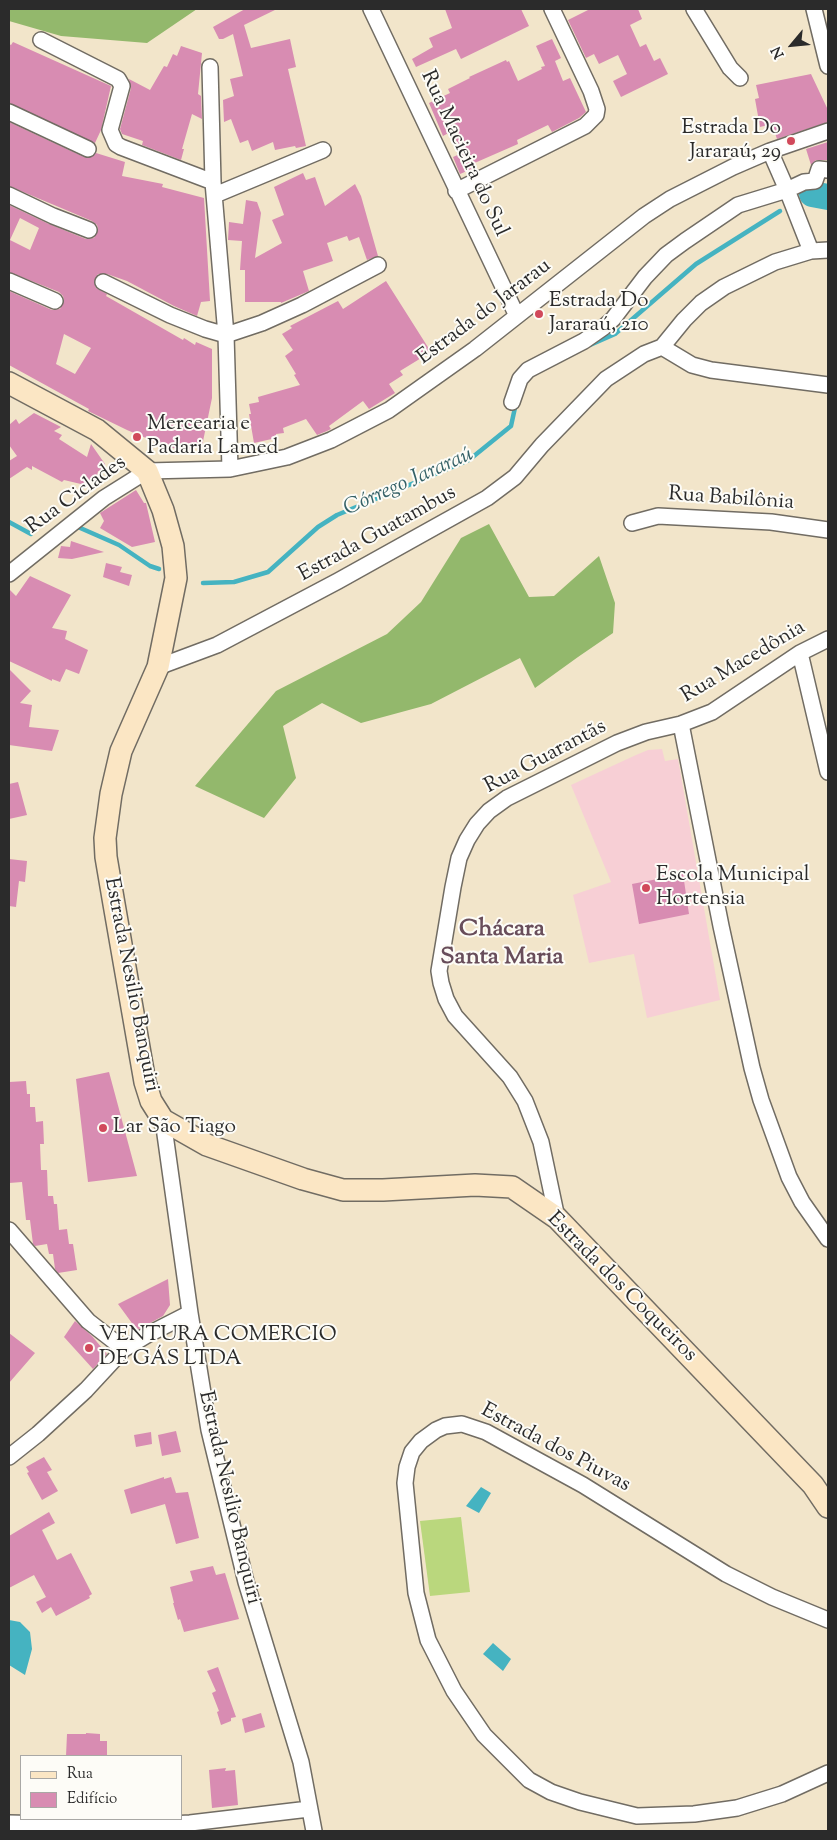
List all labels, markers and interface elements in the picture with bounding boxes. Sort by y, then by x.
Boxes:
north arrow [767,20,817,70]
text: N [767,42,790,62]
street label: Rua Macieira do Sul [413,67,513,241]
place label: Estrada Do Jararaú, 29 [681,116,781,166]
marker: Estrada Do Jararaú, 29 [785,135,797,147]
street label: Estrada do Jararau [413,254,557,372]
place label: Estrada Do Jararaú, 210 [549,289,649,339]
marker: Estrada Do Jararaú, 210 [533,308,545,320]
place label: Mercearia e Padaria Lamed [147,412,278,462]
marker: Mercearia e Padaria Lamed [131,431,143,443]
water label: Córrego Jararaú [340,443,478,523]
street label: Rua Ciclades [22,451,132,541]
street label: Estrada Guatambus [295,481,461,589]
street label: Rua Babilônia [667,483,795,517]
street label: Rua Macedônia [678,616,810,710]
street label: Rua Guarantãs [481,715,611,801]
place label: Escola Municipal Hortensia [656,863,810,913]
street label: Estrada Nesilio Banquiri [97,876,163,1094]
marker: Escola Municipal Hortensia [640,882,652,894]
district label: Chácara Santa Maria [440,917,564,973]
place label: Lar São Tiago [113,1115,236,1141]
marker: Lar São Tiago [97,1122,109,1134]
street label: Estrada dos Coqueiros [541,1208,701,1368]
place label: VENTURA COMERCIO DE GÁS LTDA [99,1323,337,1373]
marker: VENTURA COMERCIO DE GÁS LTDA [83,1342,95,1354]
street label: Estrada Nesilio Banquiri [191,1389,265,1607]
street label: Estrada dos Piuvas [476,1399,634,1499]
legend [20,1755,182,1820]
text: Rua [67,1764,93,1785]
text: Edifício [67,1789,117,1810]

